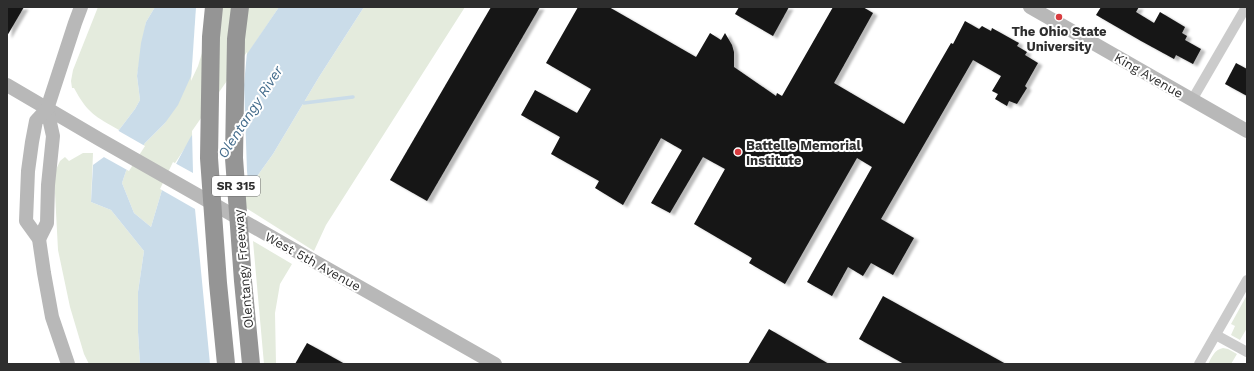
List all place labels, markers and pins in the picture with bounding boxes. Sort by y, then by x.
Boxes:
marker: The Ohio State University [1054,12,1064,22]
place label: The Ohio State University [1011,24,1107,54]
place label: Battelle Memorial Institute [746,138,862,168]
marker: Battelle Memorial Institute [733,147,743,157]

